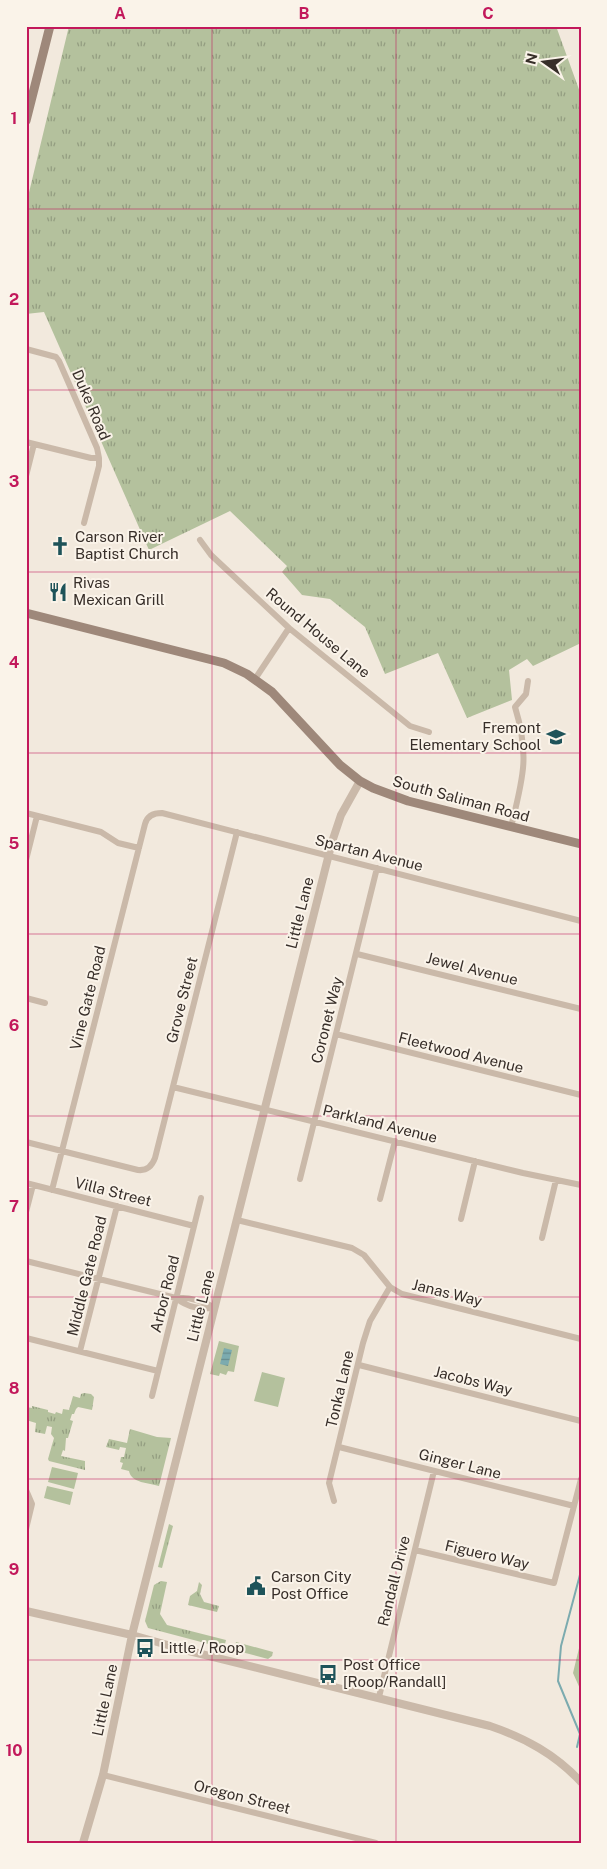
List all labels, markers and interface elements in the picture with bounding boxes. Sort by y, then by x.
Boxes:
text: A [114,4,126,23]
text: B [299,4,310,23]
text: C [482,4,494,23]
north arrow [520,38,570,88]
text: N [522,52,540,66]
text: 1 [11,109,17,128]
text: 2 [9,290,19,309]
street label: Duke Road [69,367,114,443]
text: 3 [9,472,19,491]
place label: Carson River Baptist Church [75,528,179,562]
church icon: Carson River Baptist Church [49,535,71,557]
place label: Rivas Mexican Grill [73,574,165,608]
restaurant icon: Rivas Mexican Grill [47,581,69,603]
street label: Round House Lane [263,584,374,681]
text: 4 [9,653,20,672]
place label: Fremont Elementary School [409,719,541,753]
school or university icon: Fremont Elementary School [545,726,567,748]
street label: South Saliman Road [391,772,531,825]
street label: Spartan Avenue [313,831,425,874]
text: 5 [9,834,20,853]
street label: Little Lane [282,875,317,951]
street label: Vine Gate Road [66,944,109,1052]
street label: Jewel Avenue [424,949,520,988]
street label: Grove Street [163,955,200,1045]
street label: Coronet Way [308,975,345,1065]
text: 6 [9,1016,19,1035]
street label: Fleetwood Avenue [397,1029,525,1076]
street label: Parkland Avenue [321,1101,439,1146]
street label: Villa Street [73,1174,153,1209]
text: 7 [9,1197,19,1216]
street label: Middle Gate Road [63,1214,110,1338]
street label: Arbor Road [147,1254,182,1334]
street label: Little Lane [183,1268,218,1344]
street label: Janas Way [410,1276,484,1309]
street label: Tonka Lane [322,1348,357,1429]
street label: Jacobs Way [432,1363,514,1398]
text: 8 [9,1379,20,1398]
street label: Ginger Lane [417,1445,503,1482]
street label: Randall Drive [374,1534,413,1628]
street label: Figuero Way [443,1537,531,1572]
text: 9 [9,1560,19,1579]
place label: Carson City Post Office [271,1568,352,1602]
public building icon: Carson City Post Office [245,1575,267,1597]
bus stop icon: Little / Roop [134,1637,156,1659]
place label: Little / Roop [160,1639,244,1656]
place label: Post Office [Roop/Randall] [343,1656,446,1690]
street label: Little Lane [89,1662,120,1738]
bus stop icon: Post Office [Roop/Randall] [317,1663,339,1685]
text: 10 [5,1741,23,1760]
street label: Oregon Street [192,1776,292,1817]

